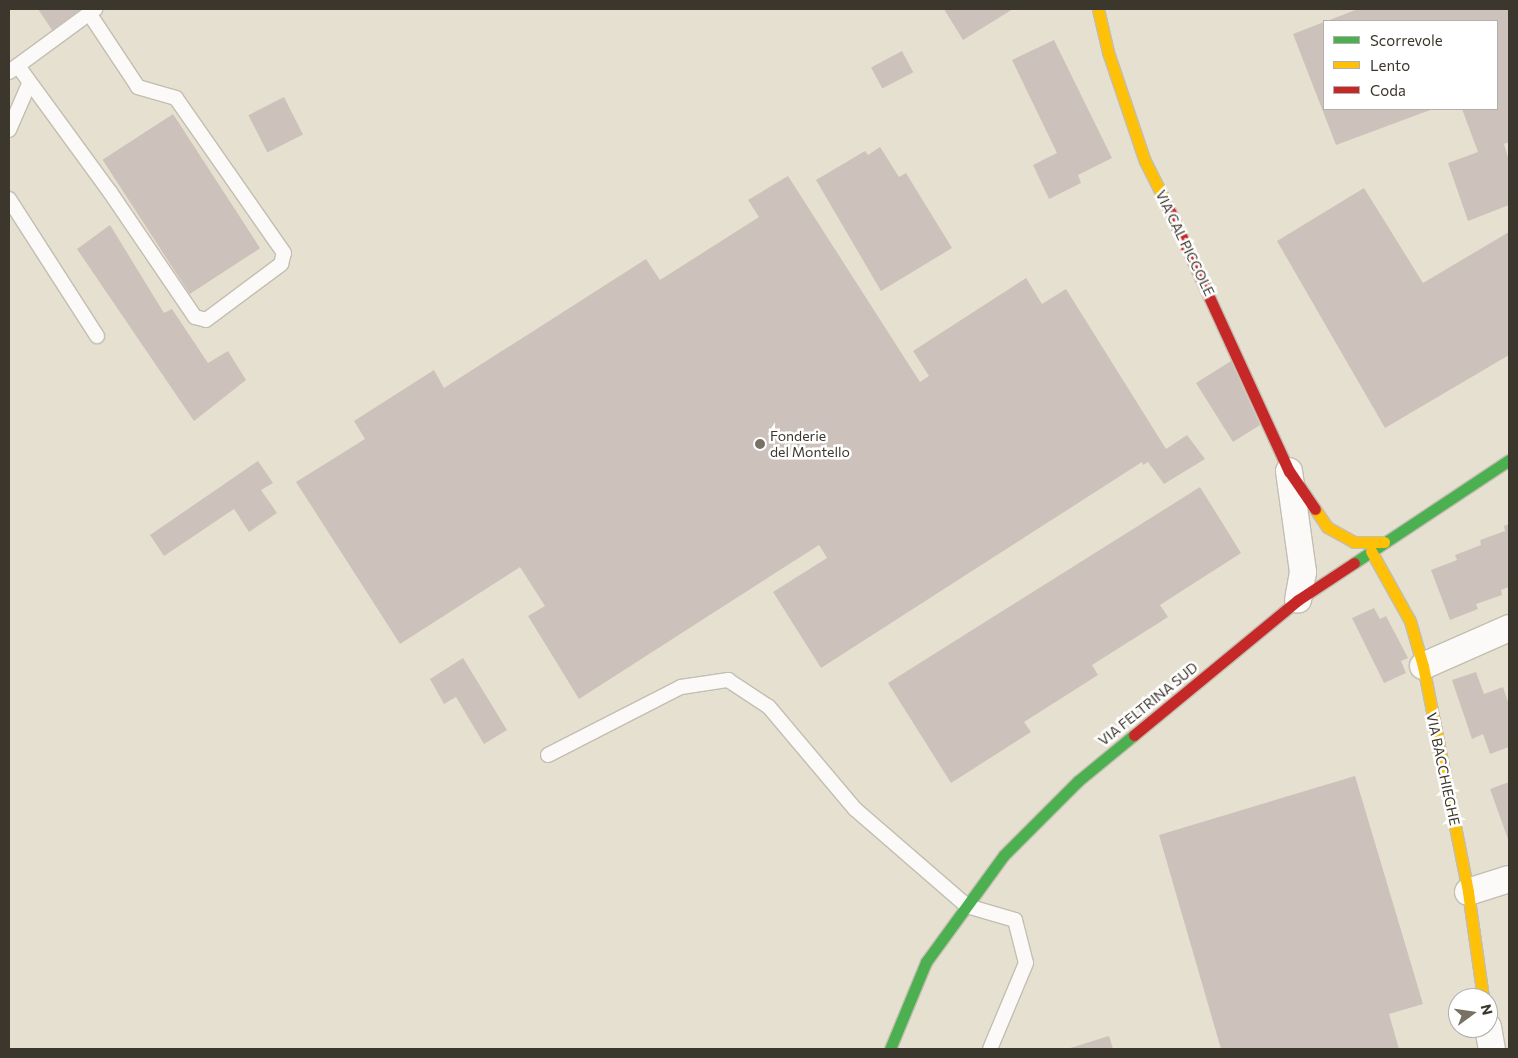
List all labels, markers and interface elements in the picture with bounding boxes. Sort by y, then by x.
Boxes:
legend [1323,20,1498,110]
text: Scorrevole [1370,31,1443,49]
text: Lento [1370,56,1410,74]
text: Coda [1370,81,1406,99]
street label: VIA CAL PICCOLE [1152,187,1218,299]
place label: Fonderie del Montello [770,428,850,461]
marker: Fonderie del Montello [754,438,766,450]
street label: VIA FELTRINA SUD [1095,659,1201,749]
street label: VIA BACCHIEGHE [1423,711,1463,827]
north arrow [1448,988,1498,1038]
text: N [1478,1002,1497,1017]

